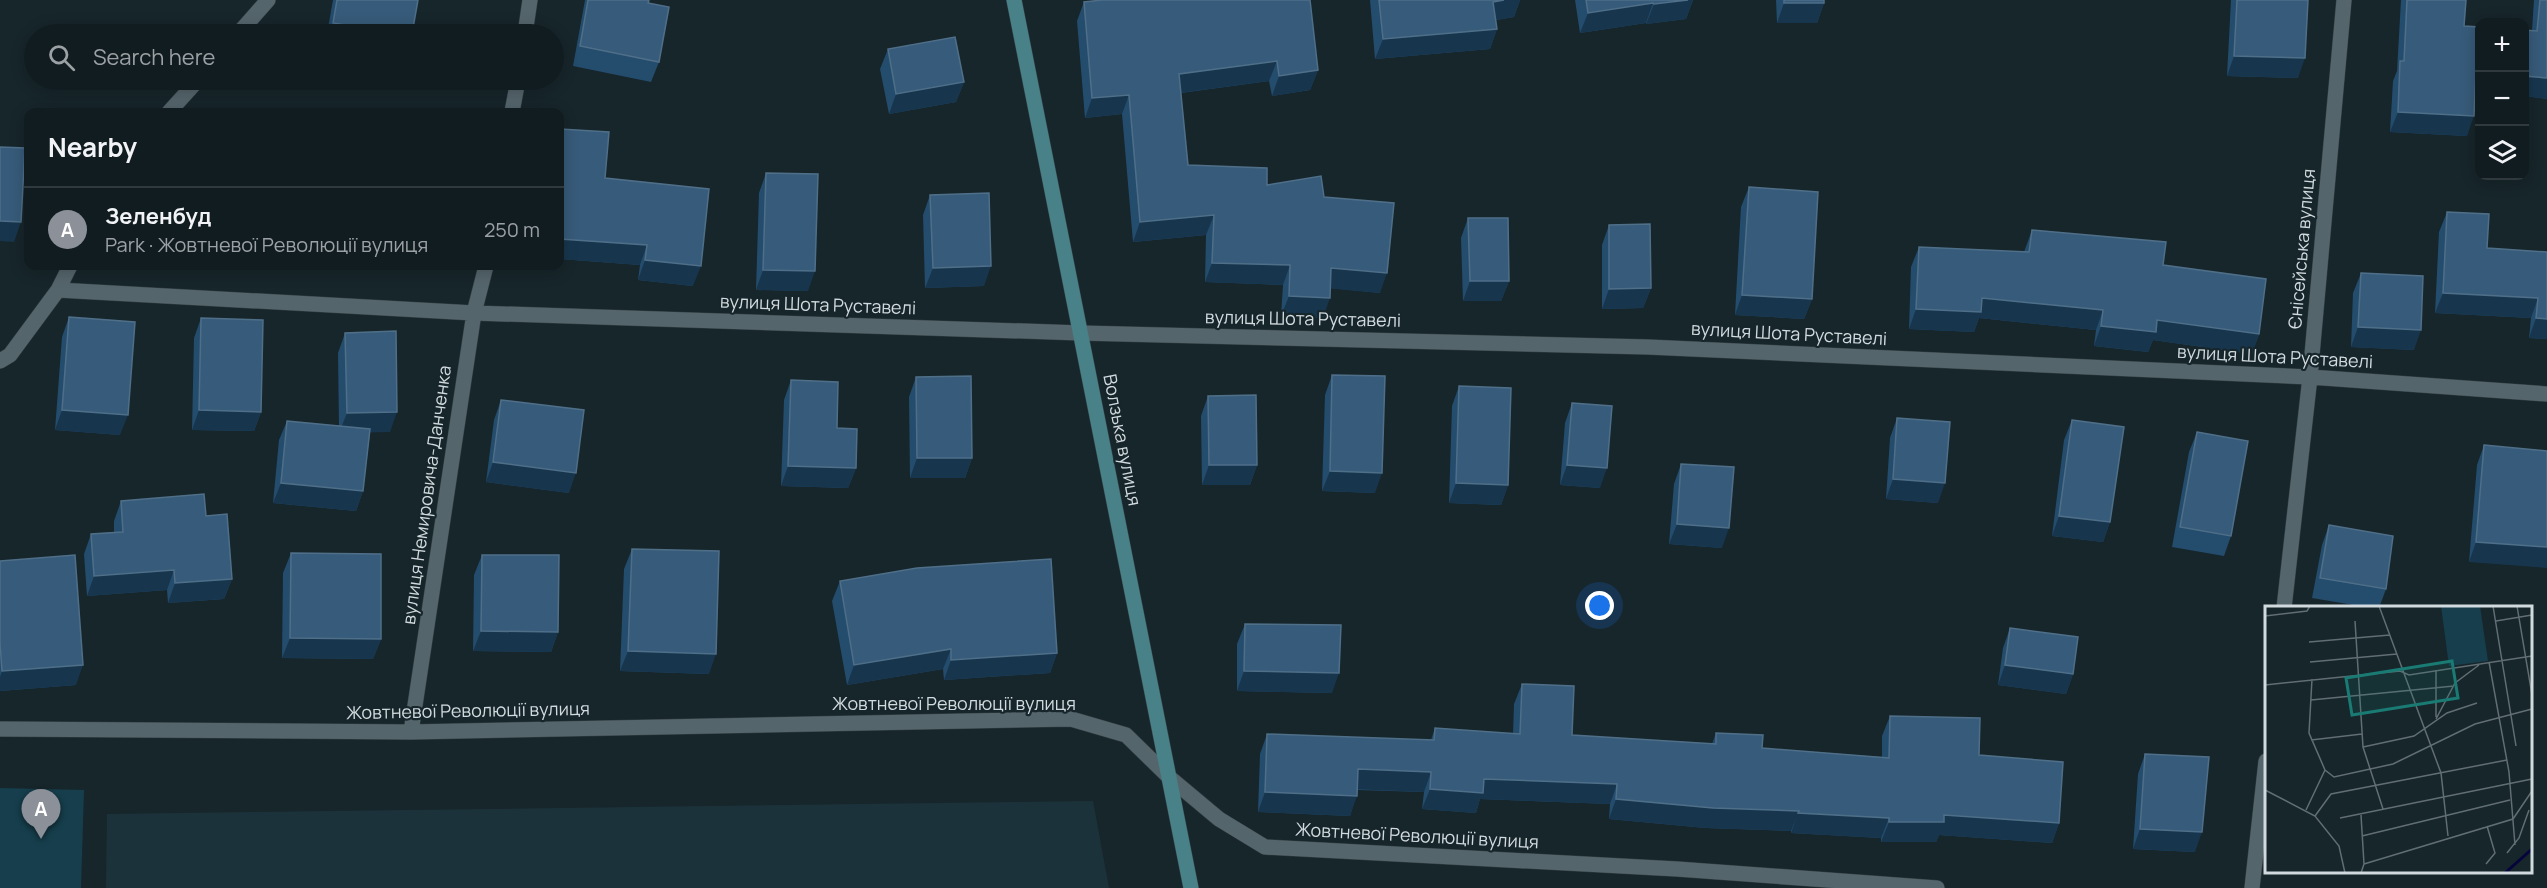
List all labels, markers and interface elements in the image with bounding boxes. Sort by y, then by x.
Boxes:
map controls [2475,18,2529,180]
button: + [2475,18,2529,72]
search box [24,24,564,90]
icon: search [45,41,78,74]
text: Search here [93,42,215,72]
button: − [2475,72,2529,126]
button: layers [2475,126,2529,180]
text: Nearby [48,129,137,165]
street label: Єнісейська вулиця [2282,168,2320,330]
text: Зеленбуд [105,201,211,231]
text: A [61,216,74,243]
text: 250 m [484,216,540,243]
text: Park · Жовтневої Революції вулиця [105,231,428,258]
street label: вулиця Шота Руставелі [720,289,917,319]
street label: вулиця Шота Руставелі [1205,304,1401,332]
street label: вулиця Шота Руставелі [1690,316,1888,350]
street label: вулиця Шота Руставелі [2176,339,2374,373]
street label: вулиця Немировича-Данченка [396,364,456,626]
street label: Волзька вулиця [1098,372,1148,508]
your location [1585,591,1614,620]
inset map [2265,606,2532,873]
street label: Жовтневої Революції вулиця [832,691,1076,715]
street label: Жовтневої Революції вулиця [346,696,590,724]
pin: A [22,790,60,839]
street label: Жовтневої Революції вулиця [1295,817,1539,853]

